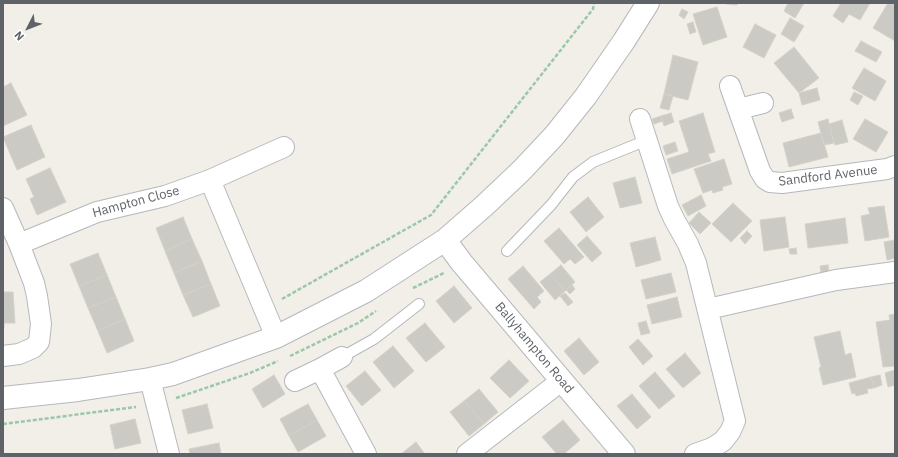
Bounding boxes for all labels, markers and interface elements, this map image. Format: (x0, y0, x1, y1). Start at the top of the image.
north arrow (8, 8, 48, 48)
text: N (11, 28, 27, 44)
street label: Sandford Avenue (778, 162, 878, 190)
street label: Hampton Close (91, 183, 181, 221)
street label: Ballyhampton Road (491, 299, 577, 397)

